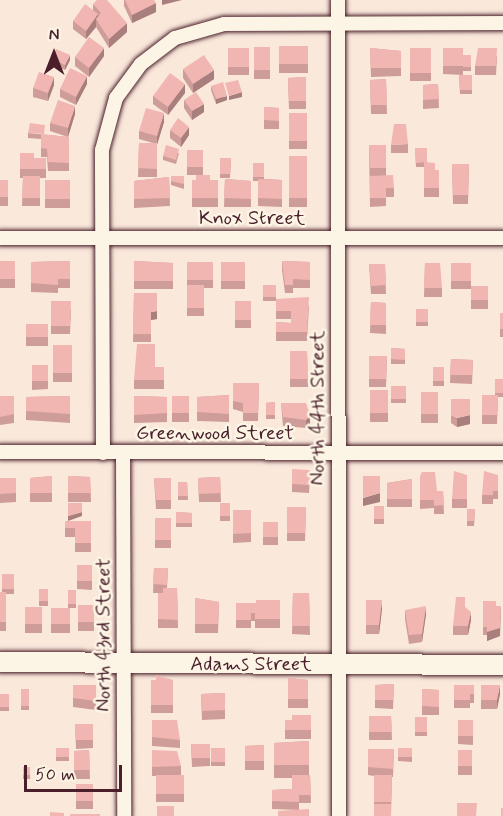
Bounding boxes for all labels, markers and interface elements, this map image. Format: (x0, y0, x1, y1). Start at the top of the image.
north arrow (24, 24, 84, 84)
text: N (49, 25, 59, 46)
street label: Knox Street (199, 206, 305, 230)
street label: North 44th Street (306, 330, 330, 486)
street label: Greenwood Street (136, 421, 294, 445)
street label: North 43rd Street (92, 559, 116, 711)
street label: Adams Street (190, 652, 312, 676)
scale bar (27, 753, 124, 791)
text: 50 m (35, 763, 75, 787)

